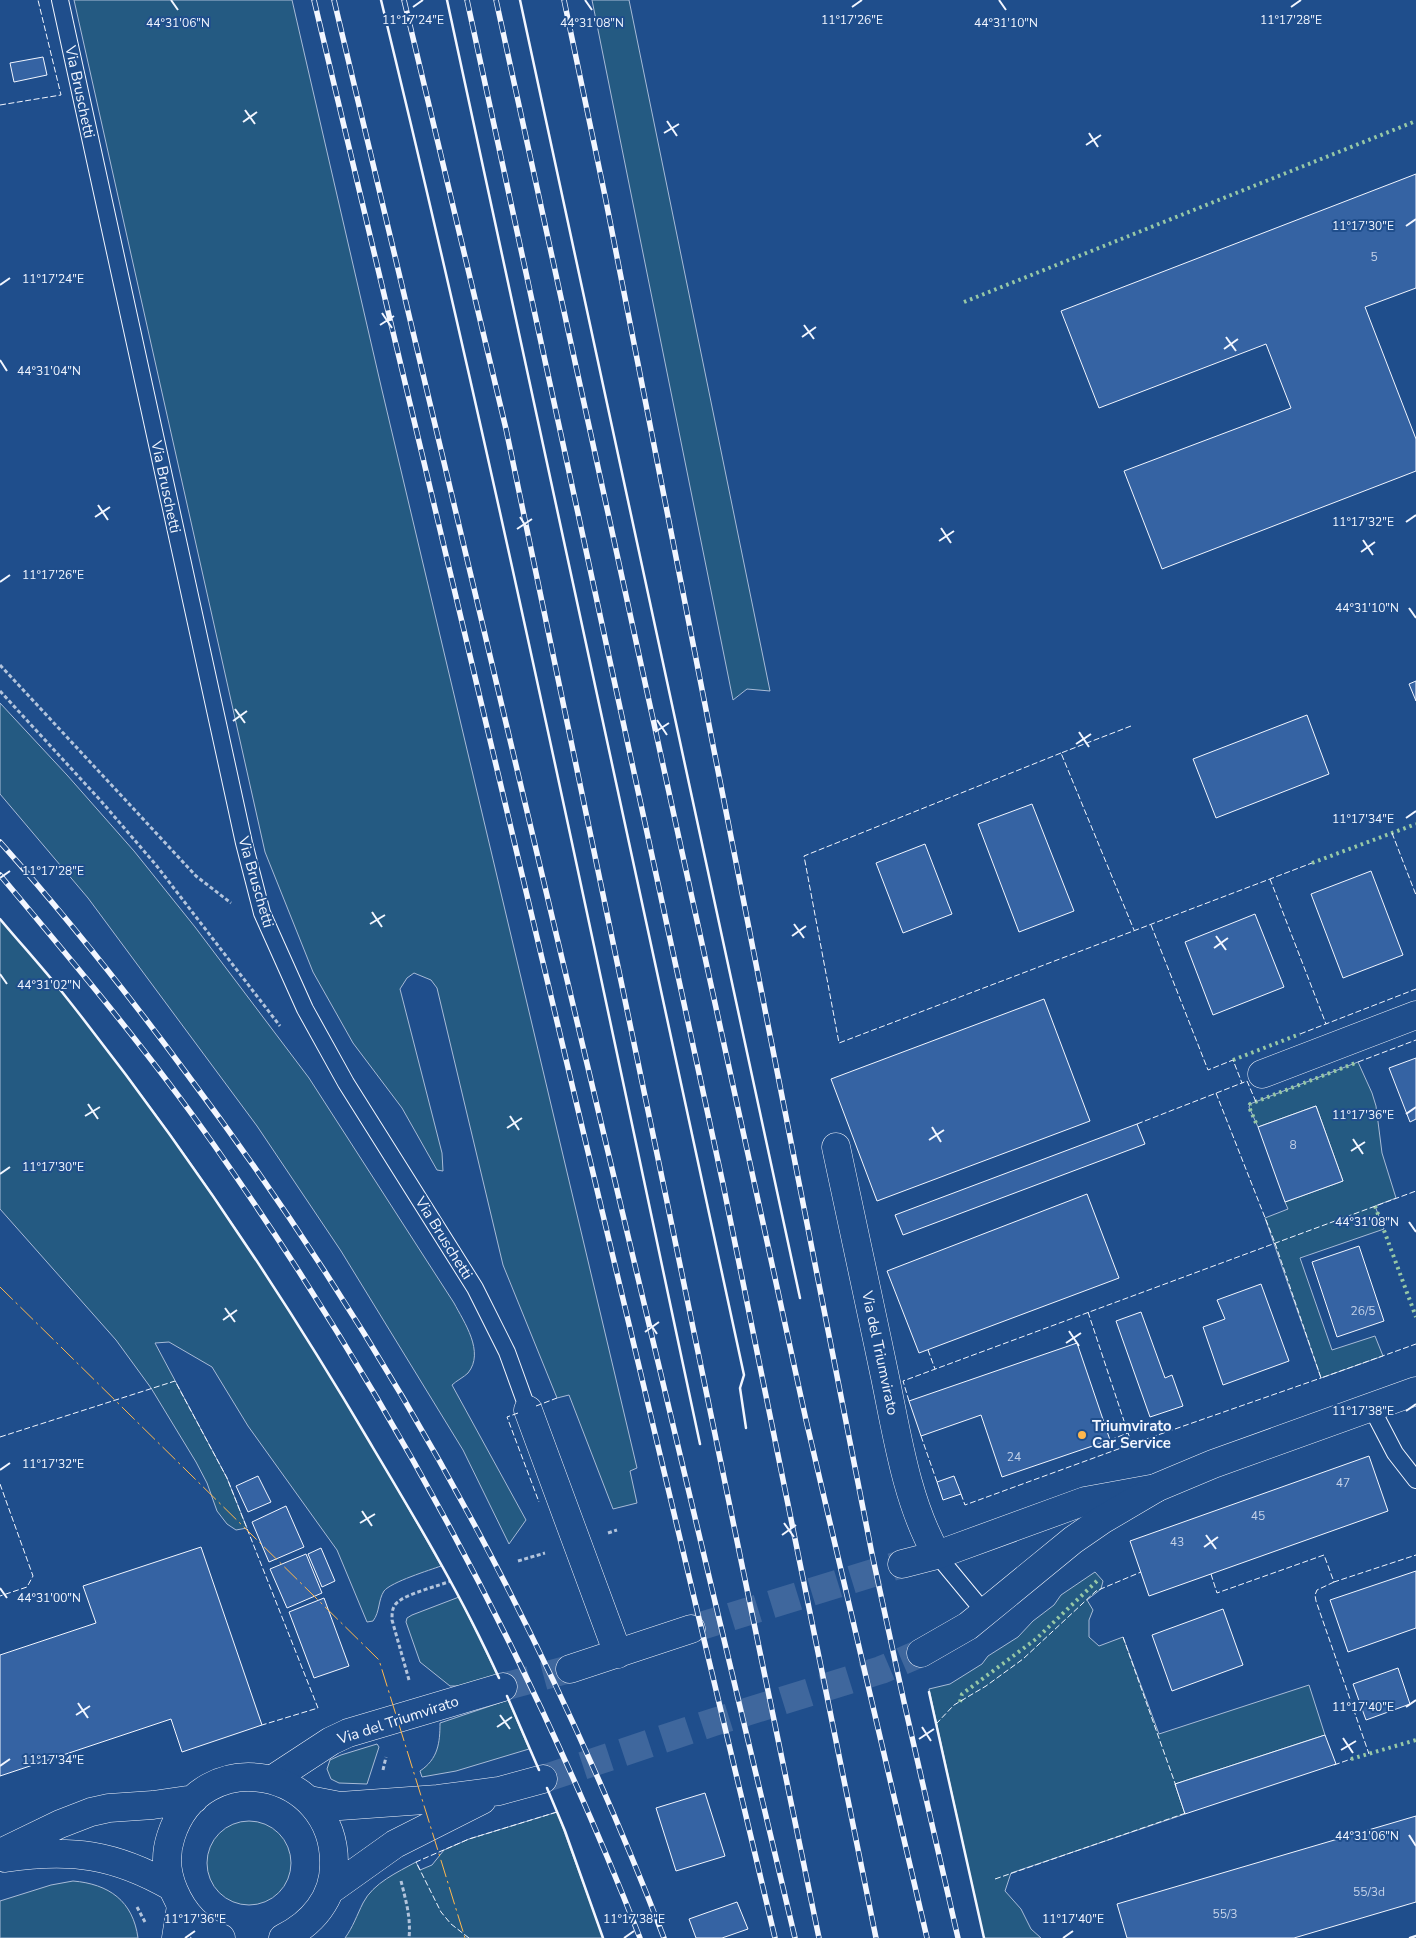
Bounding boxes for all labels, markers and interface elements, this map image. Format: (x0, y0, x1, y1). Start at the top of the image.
text: 11°17'24"E (382, 12, 444, 28)
text: 11°17'26"E (821, 12, 883, 28)
text: 11°17'28"E (1260, 12, 1322, 28)
text: 44°31'06"N (146, 15, 210, 31)
text: 44°31'08"N (560, 15, 624, 31)
text: 44°31'10"N (974, 15, 1038, 31)
street label: Via Bruschetti (60, 43, 100, 140)
text: 11°17'30"E (1332, 218, 1394, 234)
house number: 5 (1370, 249, 1378, 265)
text: 11°17'24"E (22, 271, 84, 287)
text: 44°31'04"N (17, 363, 81, 379)
street label: Via Bruschetti (146, 438, 186, 535)
text: 11°17'32"E (1332, 514, 1394, 530)
text: 11°17'26"E (22, 567, 84, 583)
text: 44°31'10"N (1335, 600, 1399, 616)
text: 11°17'34"E (1332, 811, 1394, 827)
street label: Via Bruschetti (233, 833, 279, 930)
text: 11°17'28"E (22, 863, 84, 879)
text: 44°31'02"N (17, 977, 81, 993)
text: 11°17'36"E (1332, 1107, 1394, 1123)
house number: 8 (1289, 1137, 1297, 1153)
text: 11°17'30"E (22, 1159, 84, 1175)
street label: Via Bruschetti (410, 1192, 477, 1283)
text: 44°31'08"N (1335, 1214, 1399, 1230)
street label: Via del Triumvirato (857, 1288, 903, 1417)
house number: 26/5 (1351, 1303, 1376, 1319)
text: 11°17'38"E (1332, 1403, 1394, 1419)
place label: Triumvirato Car Service (1092, 1416, 1172, 1453)
marker: Triumvirato Car Service (1076, 1429, 1088, 1441)
house number: 24 (1007, 1449, 1021, 1465)
text: 11°17'32"E (22, 1456, 84, 1472)
house number: 47 (1336, 1475, 1350, 1491)
house number: 45 (1251, 1508, 1265, 1524)
house number: 43 (1170, 1534, 1184, 1550)
text: 44°31'00"N (17, 1590, 81, 1606)
street label: Via del Triumvirato (334, 1691, 461, 1749)
text: 11°17'40"E (1332, 1699, 1394, 1715)
text: 11°17'34"E (22, 1752, 84, 1768)
text: 44°31'06"N (1335, 1828, 1399, 1844)
house number: 55/3d (1353, 1884, 1385, 1900)
house number: 55/3 (1213, 1906, 1238, 1922)
text: 11°17'36"E (164, 1911, 226, 1927)
text: 11°17'38"E (603, 1911, 665, 1927)
text: 11°17'40"E (1042, 1911, 1104, 1927)

